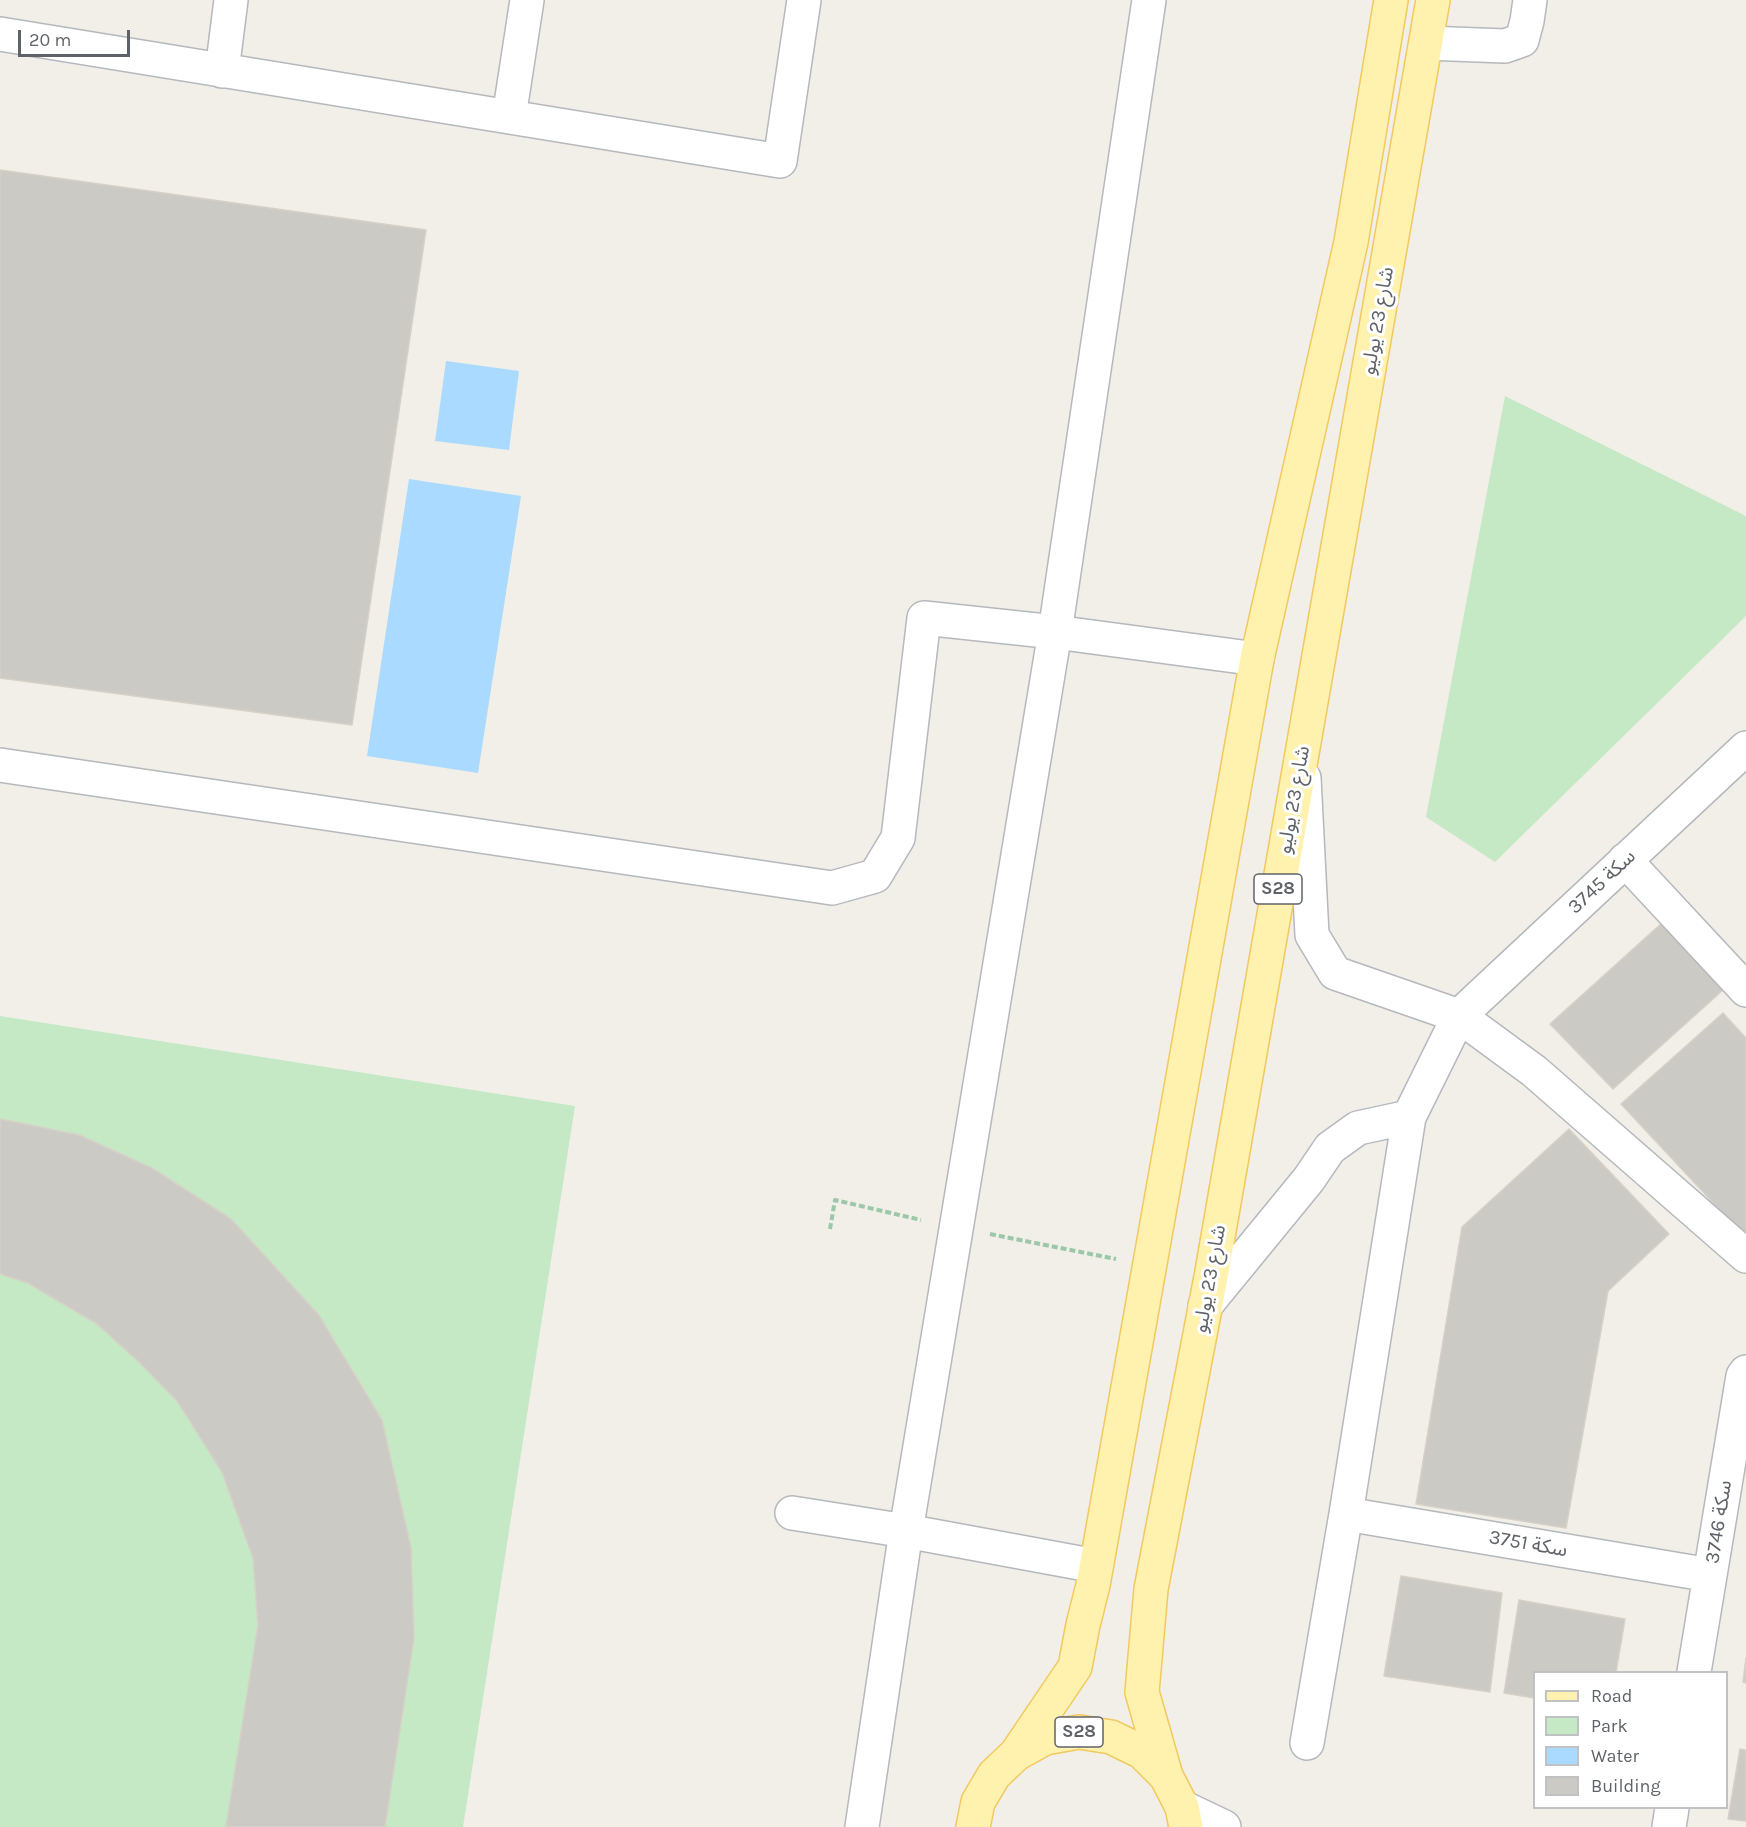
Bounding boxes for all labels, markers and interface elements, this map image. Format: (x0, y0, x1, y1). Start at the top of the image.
scale bar (21, 18, 134, 56)
text: 20 m (29, 29, 71, 51)
street label: شارع 23 يوليو (1357, 265, 1399, 377)
street label: شارع 23 يوليو (1273, 744, 1315, 856)
street label: سكة 3745 (1563, 845, 1641, 919)
road number: S28 (1254, 874, 1302, 904)
street label: شارع 23 يوليو (1189, 1223, 1231, 1335)
street label: سكة 3746 (1701, 1479, 1737, 1565)
street label: سكة 3751 (1487, 1525, 1569, 1563)
legend (1533, 1671, 1728, 1809)
text: Road (1591, 1685, 1632, 1707)
text: Park (1591, 1715, 1628, 1737)
road number: S28 (1055, 1717, 1103, 1747)
text: Water (1591, 1745, 1639, 1767)
text: Building (1591, 1775, 1661, 1797)

